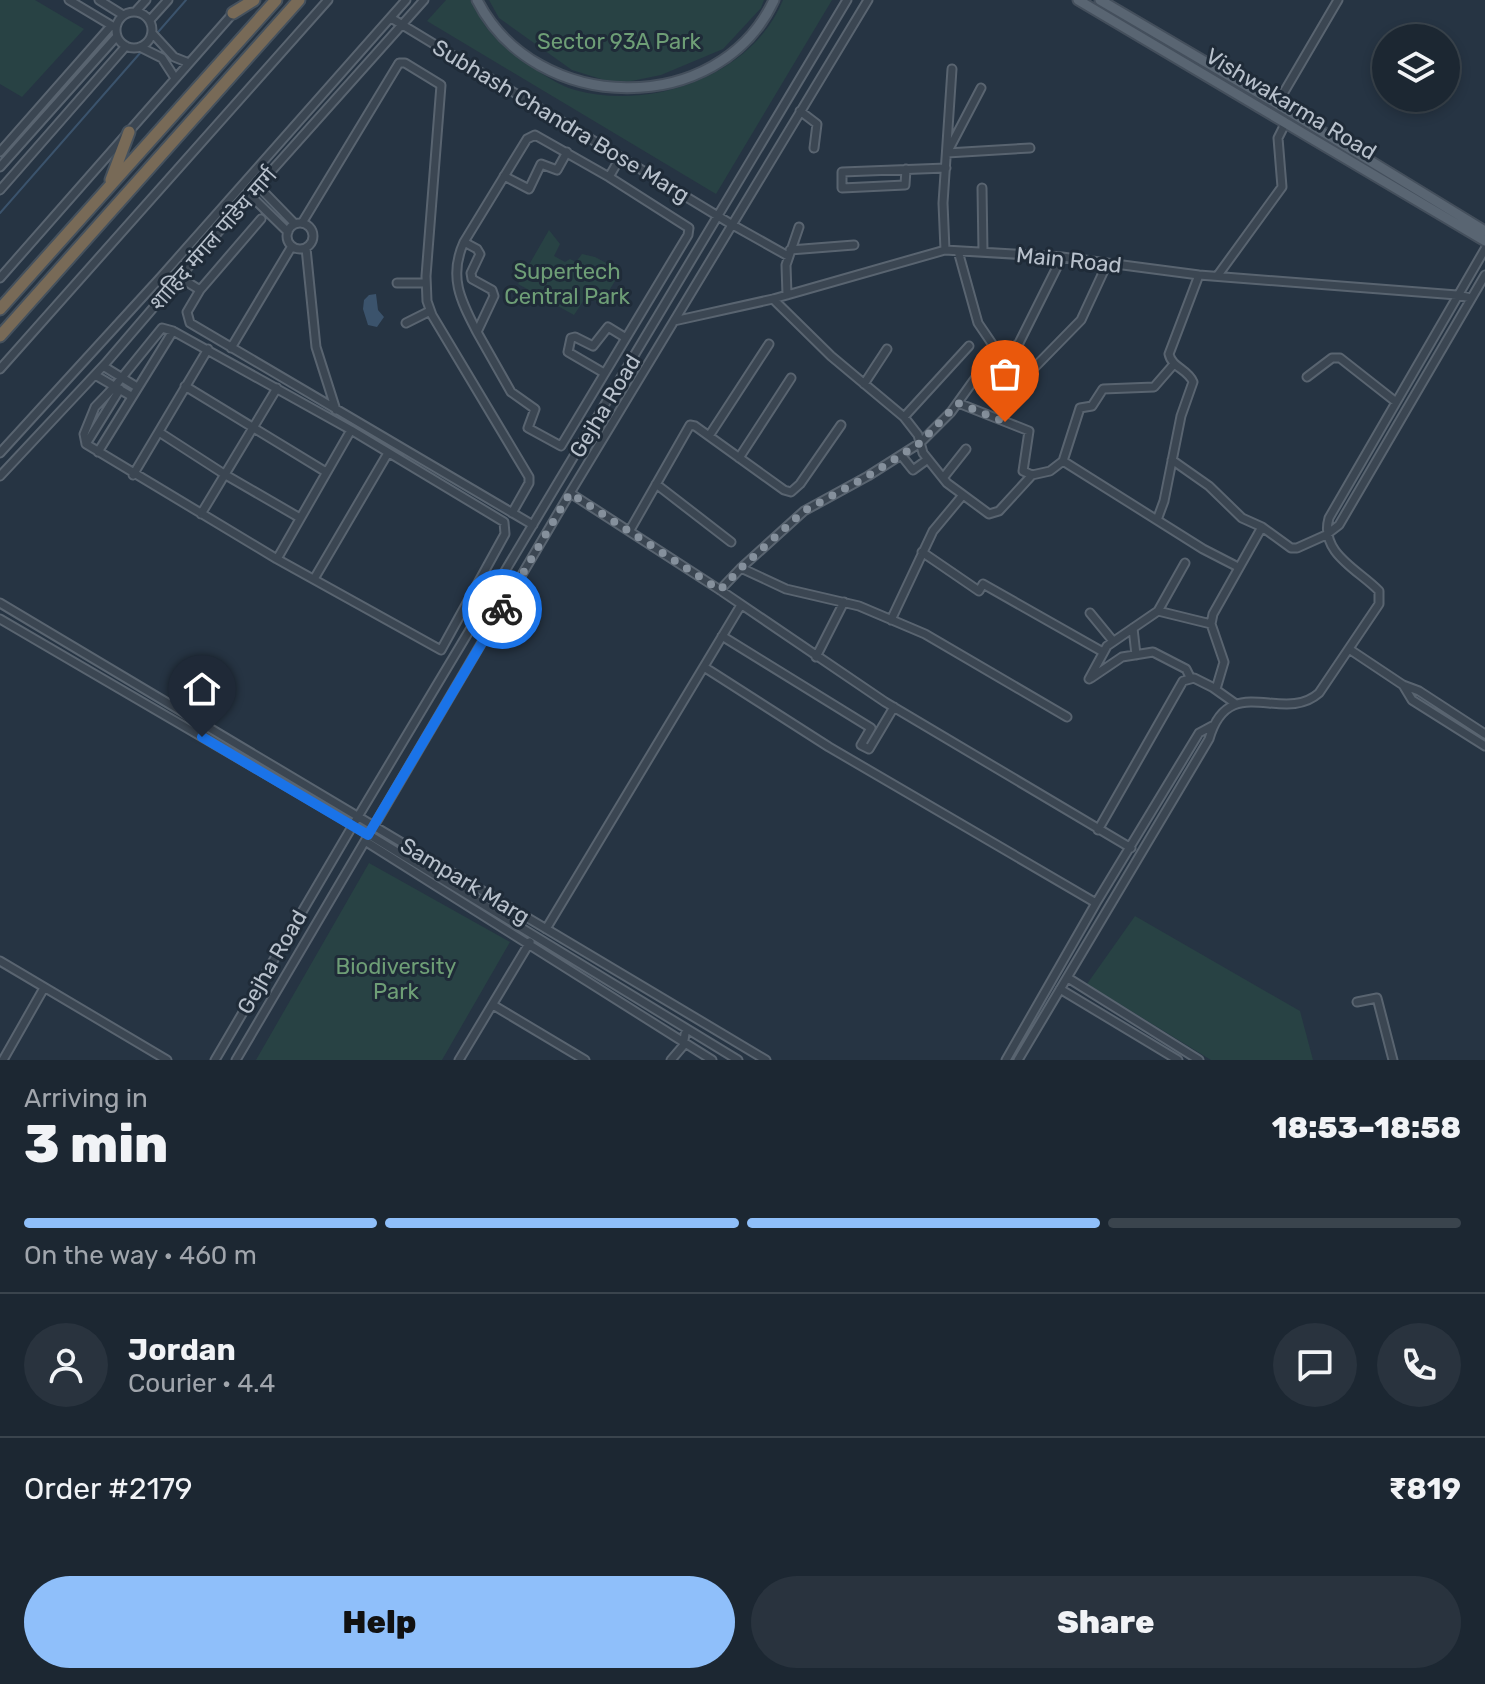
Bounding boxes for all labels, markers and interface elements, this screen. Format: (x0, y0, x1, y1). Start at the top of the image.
map controls (1372, 24, 1460, 112)
button: layers (1372, 24, 1460, 112)
park label: Sector 93A Park (537, 28, 702, 55)
street label: Subhash Chandra Bose Marg (428, 33, 694, 209)
street label: Vishwakarma Road (1201, 42, 1381, 166)
street label: शाहिद मंगल पांडेय मार्ग (144, 161, 283, 316)
street label: Main Road (1015, 241, 1123, 279)
park label: Supertech Central Park (504, 258, 630, 310)
pin (971, 340, 1039, 422)
street label: Gejha Road (564, 349, 646, 463)
icon: bag (983, 352, 1027, 396)
courier (462, 569, 542, 649)
icon: bike (480, 587, 524, 631)
pin (168, 655, 236, 737)
icon: home (180, 667, 224, 711)
street label: Sampark Marg (395, 832, 535, 930)
street label: Gejha Road (231, 905, 313, 1019)
park label: Biodiversity Park (336, 953, 456, 1005)
text: Arriving in (24, 1083, 148, 1114)
text: 18:53–18:58 (1272, 1110, 1461, 1146)
text: 3 min (24, 1113, 168, 1175)
text: On the way · 460 m (24, 1240, 257, 1271)
button: person (24, 1323, 108, 1407)
button: chat (1273, 1323, 1357, 1407)
button: phone (1377, 1323, 1461, 1407)
text: Jordan (128, 1332, 236, 1368)
text: Courier · 4.4 (128, 1368, 275, 1399)
text: Order #2179 (24, 1471, 193, 1507)
text: ₹819 (1389, 1471, 1461, 1507)
button: Help (24, 1576, 735, 1668)
button: Share (751, 1576, 1461, 1668)

